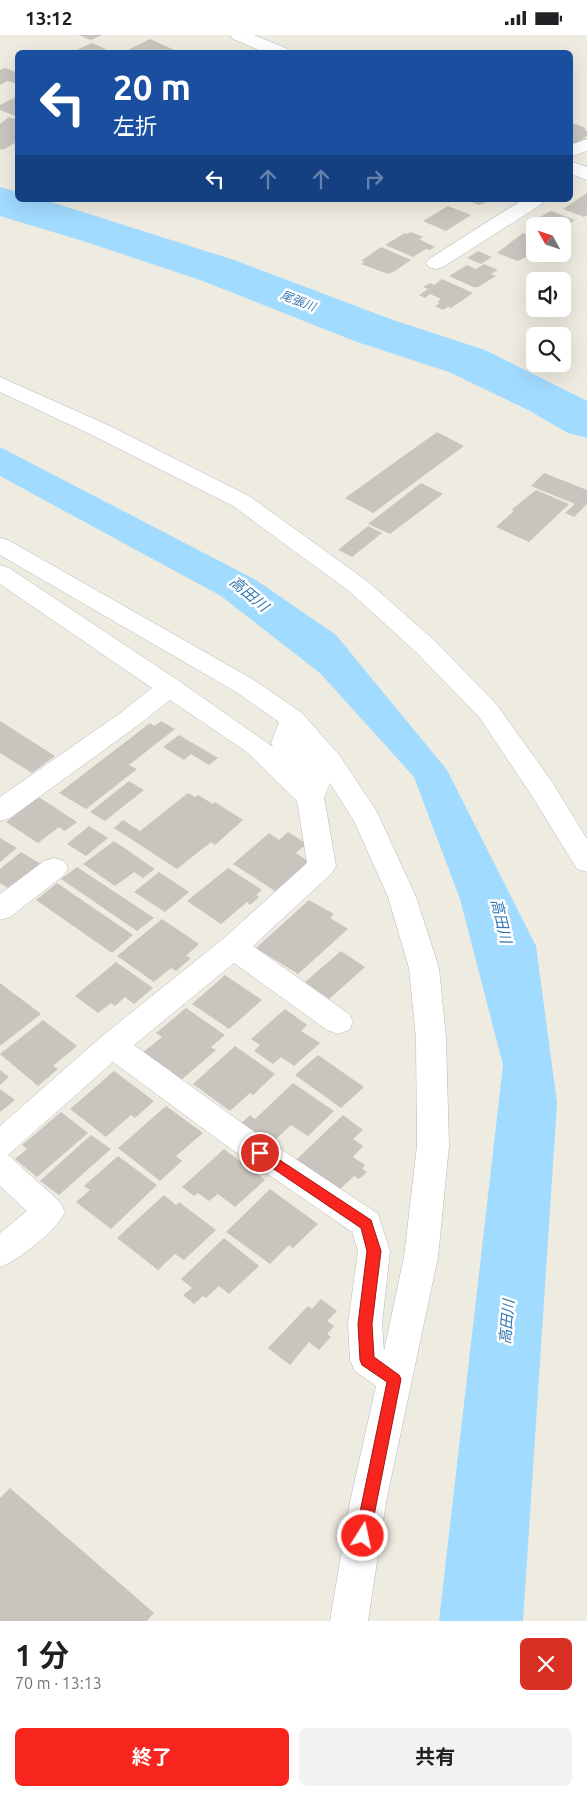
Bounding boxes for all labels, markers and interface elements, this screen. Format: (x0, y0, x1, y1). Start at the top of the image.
text: 13:12 (25, 7, 73, 29)
text: 20 m (113, 67, 191, 107)
icon: left (30, 70, 95, 135)
text: 左折 (113, 113, 157, 138)
icon: left (201, 165, 229, 193)
icon: ahead (254, 165, 282, 193)
icon: ahead (307, 165, 335, 193)
icon: right (360, 165, 388, 193)
north arrow (526, 217, 571, 263)
map controls (526, 217, 571, 372)
button: sound (526, 272, 571, 317)
water label: 尾張川 (279, 288, 319, 314)
button: search (526, 327, 571, 372)
water label: 高田川 (227, 573, 274, 616)
water label: 高田川 (488, 897, 515, 947)
pin (239, 1132, 281, 1174)
icon: arrive (246, 1139, 274, 1167)
water label: 高田川 (496, 1297, 517, 1345)
position arrow (336, 1509, 388, 1561)
text: 1 分 (15, 1638, 69, 1672)
button: close (520, 1638, 572, 1690)
text: 70 m · 13:13 (15, 1674, 102, 1692)
button: 終了 (15, 1728, 289, 1786)
button: 共有 (299, 1728, 572, 1786)

